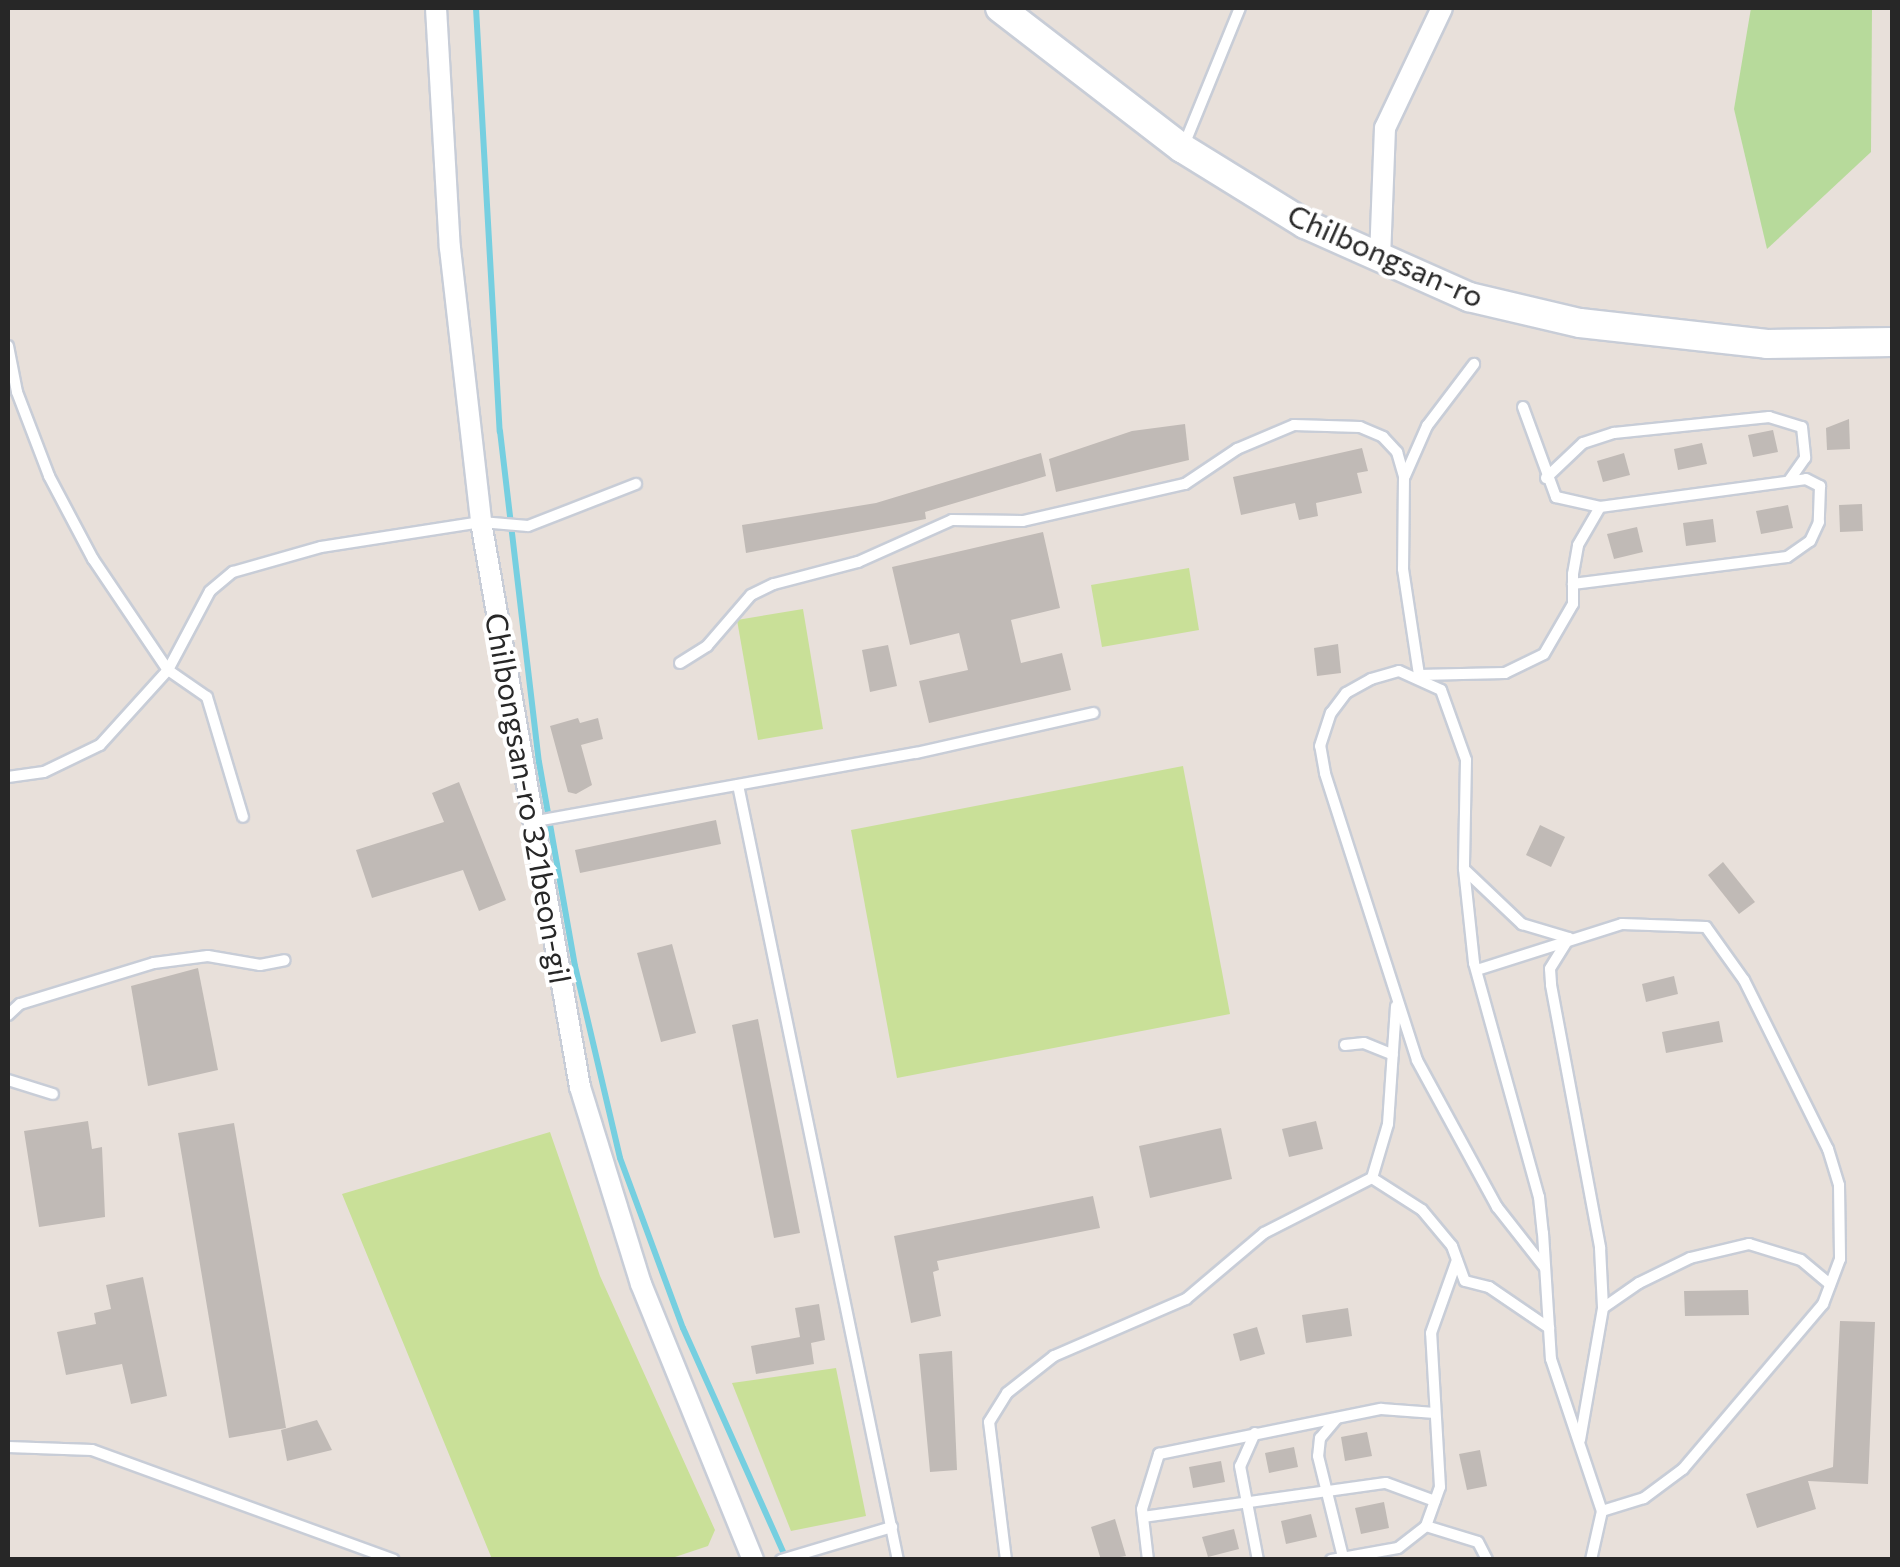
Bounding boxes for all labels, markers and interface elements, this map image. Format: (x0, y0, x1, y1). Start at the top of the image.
street label: Chilbongsan-ro (1282, 196, 1490, 314)
street label: Chilbongsan-ro 321beon-gil (479, 610, 579, 986)

